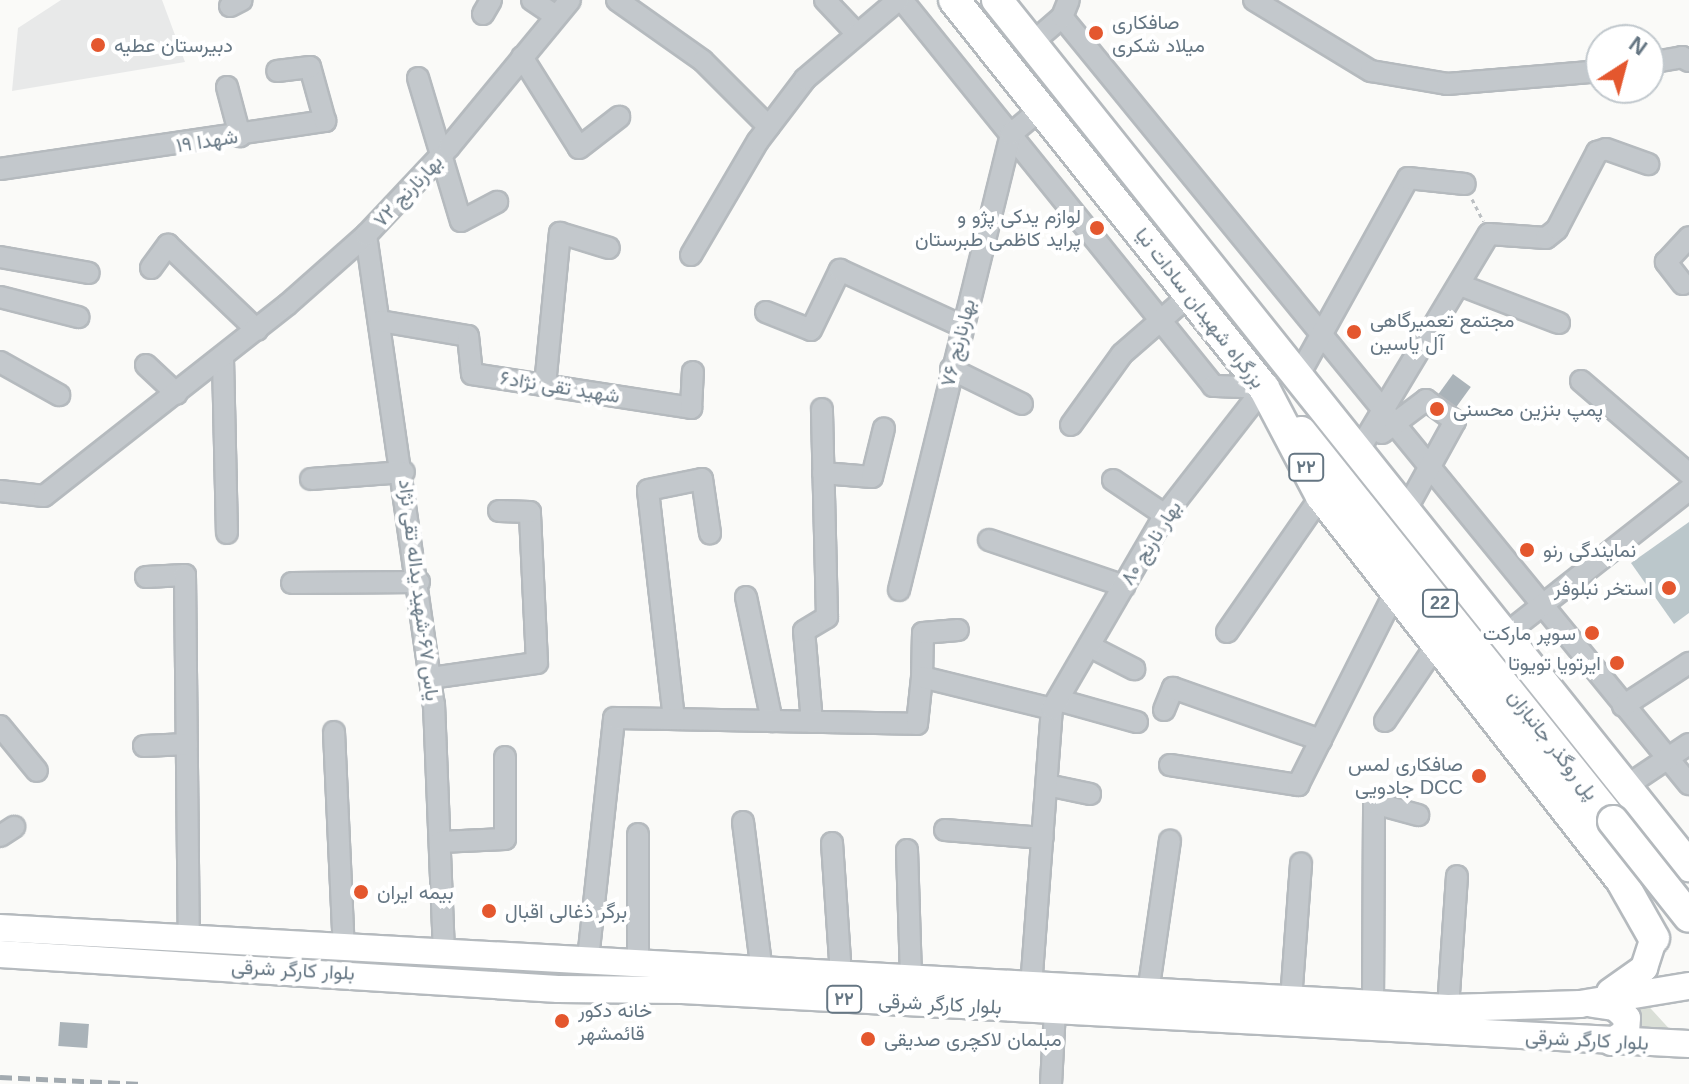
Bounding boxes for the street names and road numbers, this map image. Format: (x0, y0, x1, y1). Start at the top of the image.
street label: شهدا ۱۹ (175, 124, 239, 158)
street label: بهارنارنج ۷۲ (368, 150, 448, 232)
street label: بزرگراه شهیدان سادات نیا (1130, 223, 1270, 393)
street label: بهارنارنج ۷۶ (936, 297, 980, 389)
street label: شهید تقی نژاد۶ (498, 366, 622, 408)
road number: ۲۲ (1288, 453, 1324, 481)
street label: یاس ۶۷-شهید یداله تقی نژاد (393, 478, 445, 702)
street label: بهار نارنج ۸۰ (1116, 496, 1186, 590)
road number: 22 (1420, 589, 1460, 617)
street label: پل روگذر جانبازان (1502, 685, 1604, 805)
street label: بلوار کارگر شرقی (231, 955, 355, 985)
road number: ۲۲ (826, 985, 862, 1013)
street label: بلوار کارگر شرقی (878, 989, 1002, 1019)
street label: بلوار کارگر شرقی (1525, 1025, 1649, 1055)

